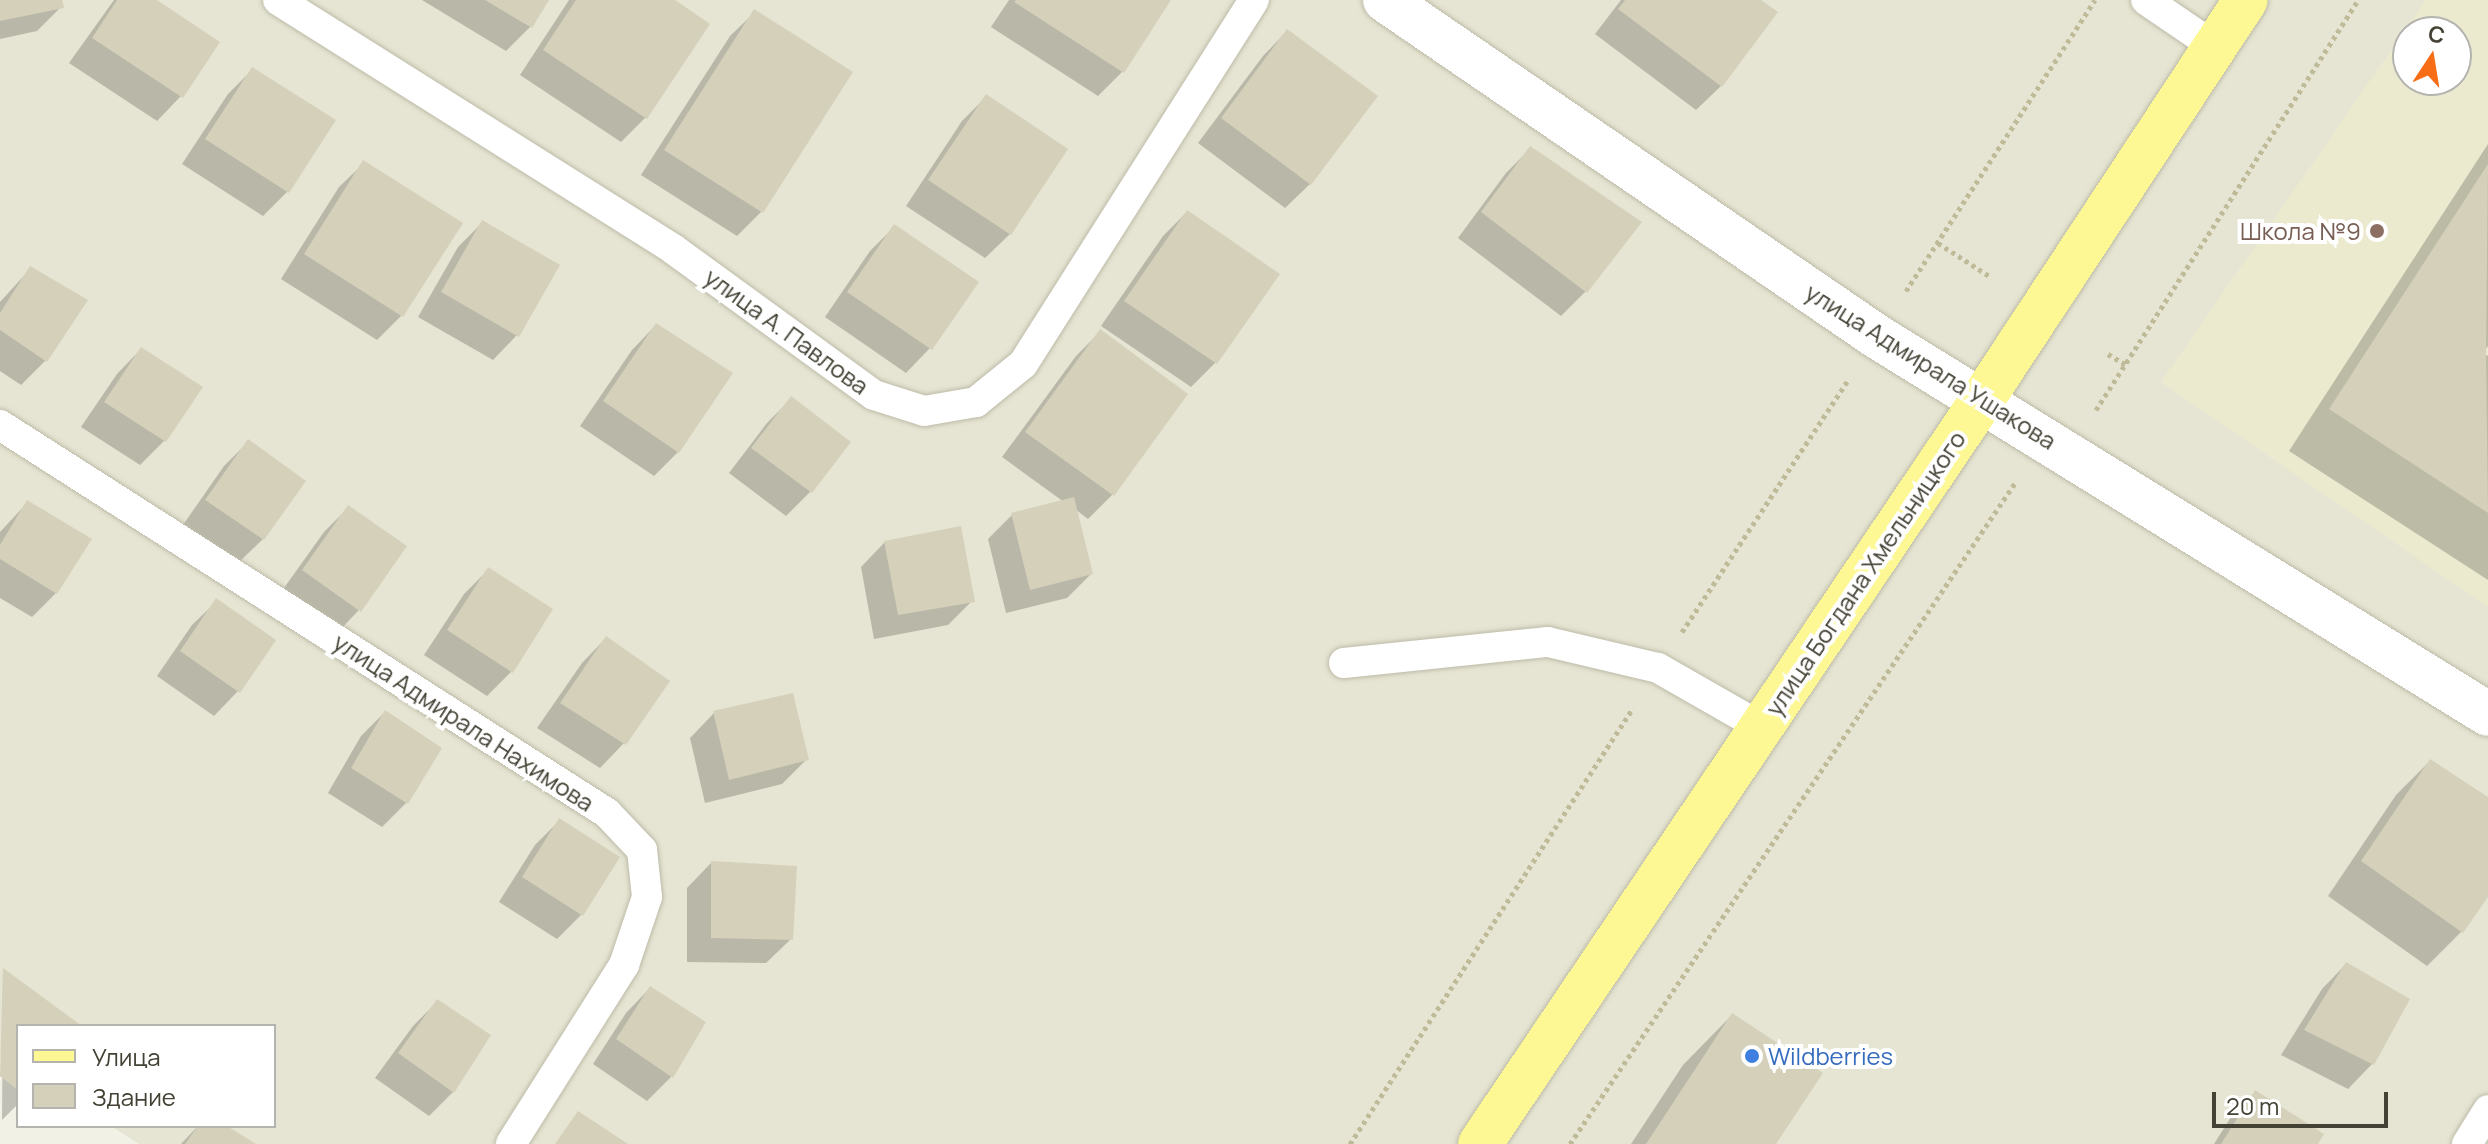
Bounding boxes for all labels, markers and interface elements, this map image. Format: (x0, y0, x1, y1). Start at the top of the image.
north arrow (2392, 16, 2472, 96)
text: С (2426, 18, 2448, 51)
place label: Школа №9 (2240, 217, 2361, 245)
marker: Школа №9 (2368, 222, 2386, 240)
street label: улица А. Павлова (699, 262, 875, 400)
street label: улица Адмирала Ушакова (1800, 277, 2062, 455)
street label: улица Богдана Хмельницкого (1759, 425, 1971, 721)
street label: улица Адмирала Нахимова (328, 627, 600, 817)
legend (16, 1024, 276, 1128)
text: Улица (92, 1040, 161, 1073)
place label: Wildberries (1768, 1042, 1893, 1070)
marker: Wildberries (1743, 1047, 1761, 1065)
scale bar (2216, 1076, 2392, 1126)
text: Здание (92, 1080, 176, 1113)
text: 20 m (2226, 1089, 2279, 1122)

